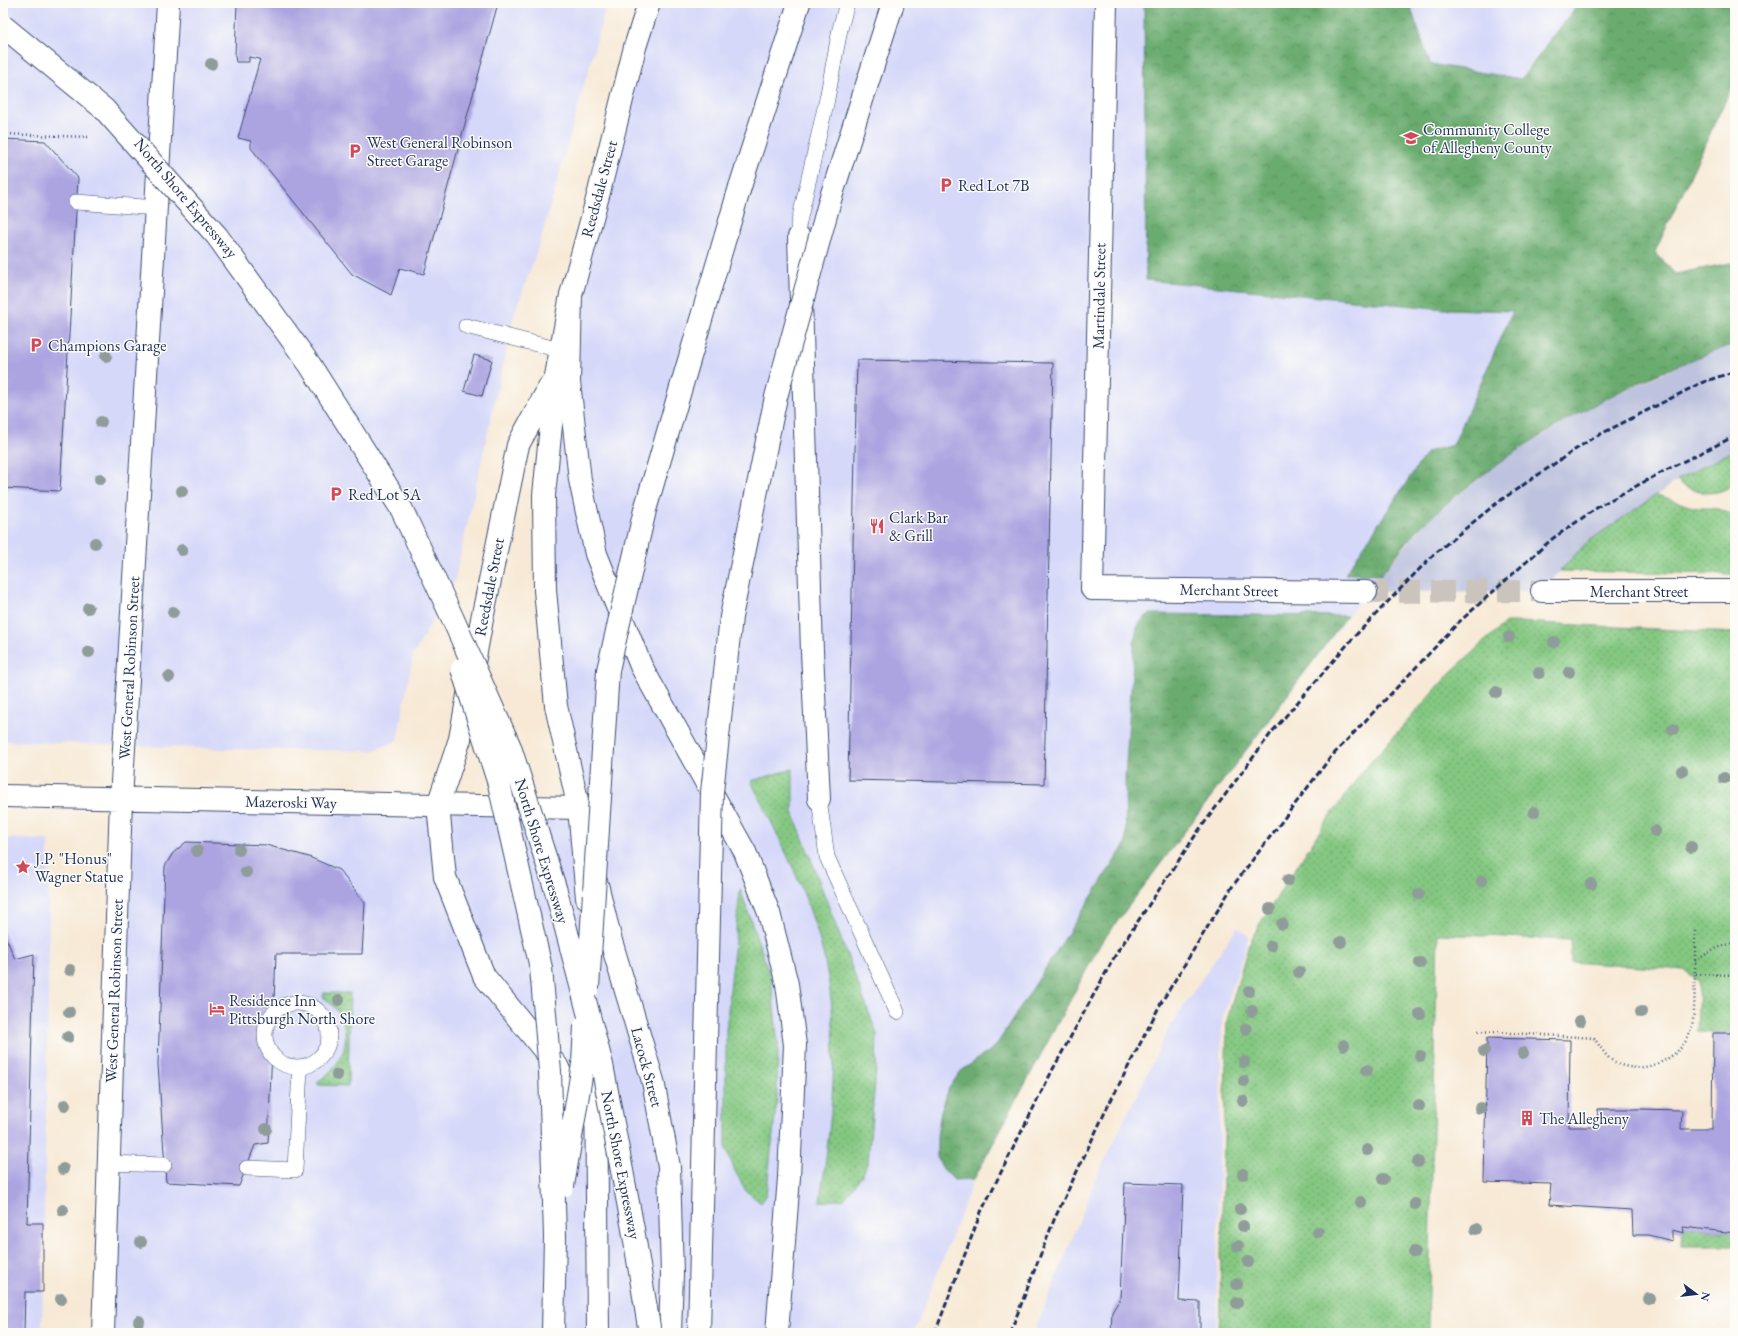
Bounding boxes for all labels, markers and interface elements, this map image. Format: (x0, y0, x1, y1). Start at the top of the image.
place label: Community College of Allegheny County (1423, 119, 1553, 158)
school or university icon: Community College of Allegheny County (1402, 129, 1420, 147)
place label: West General Robinson Street Garage (367, 132, 513, 171)
street label: North Shore Expressway (129, 133, 243, 263)
street label: Reedsdale Street (576, 138, 622, 240)
parking icon: West General Robinson Street Garage (346, 142, 364, 160)
place label: Red Lot 7B (958, 175, 1029, 196)
parking icon: Red Lot 7B (937, 176, 955, 194)
street label: Martindale Street (1088, 243, 1110, 349)
place label: Champions Garage (48, 335, 166, 356)
parking icon: Champions Garage (27, 336, 45, 354)
place label: Red Lot 5A (348, 484, 422, 505)
parking icon: Red Lot 5A (327, 485, 345, 503)
place label: Clark Bar & Grill (889, 507, 948, 546)
restaurant icon: Clark Bar & Grill (868, 517, 886, 535)
street label: Reedsdale Street (469, 536, 509, 638)
street label: West General Robinson Street (114, 576, 144, 760)
street label: Merchant Street (1180, 579, 1278, 601)
street label: Merchant Street (1590, 581, 1688, 602)
street label: North Shore Expressway (510, 776, 574, 927)
street label: Mazeroski Way (245, 791, 338, 813)
place label: J.P. "Honus" Wagner Statue (33, 848, 123, 887)
place icon: J.P. "Honus" Wagner Statue (14, 858, 32, 876)
street label: West General Robinson Street (100, 899, 128, 1083)
place label: Residence Inn Pittsburgh North Shore (229, 990, 375, 1029)
hotel icon: Residence Inn Pittsburgh North Shore (208, 1000, 226, 1018)
street label: Lacock Street (626, 1025, 668, 1109)
street label: North Shore Expressway (596, 1089, 646, 1242)
place label: The Allegheny (1539, 1108, 1630, 1129)
building icon: The Allegheny (1518, 1109, 1536, 1127)
north arrow (1676, 1274, 1716, 1314)
text: N (1698, 1290, 1714, 1303)

